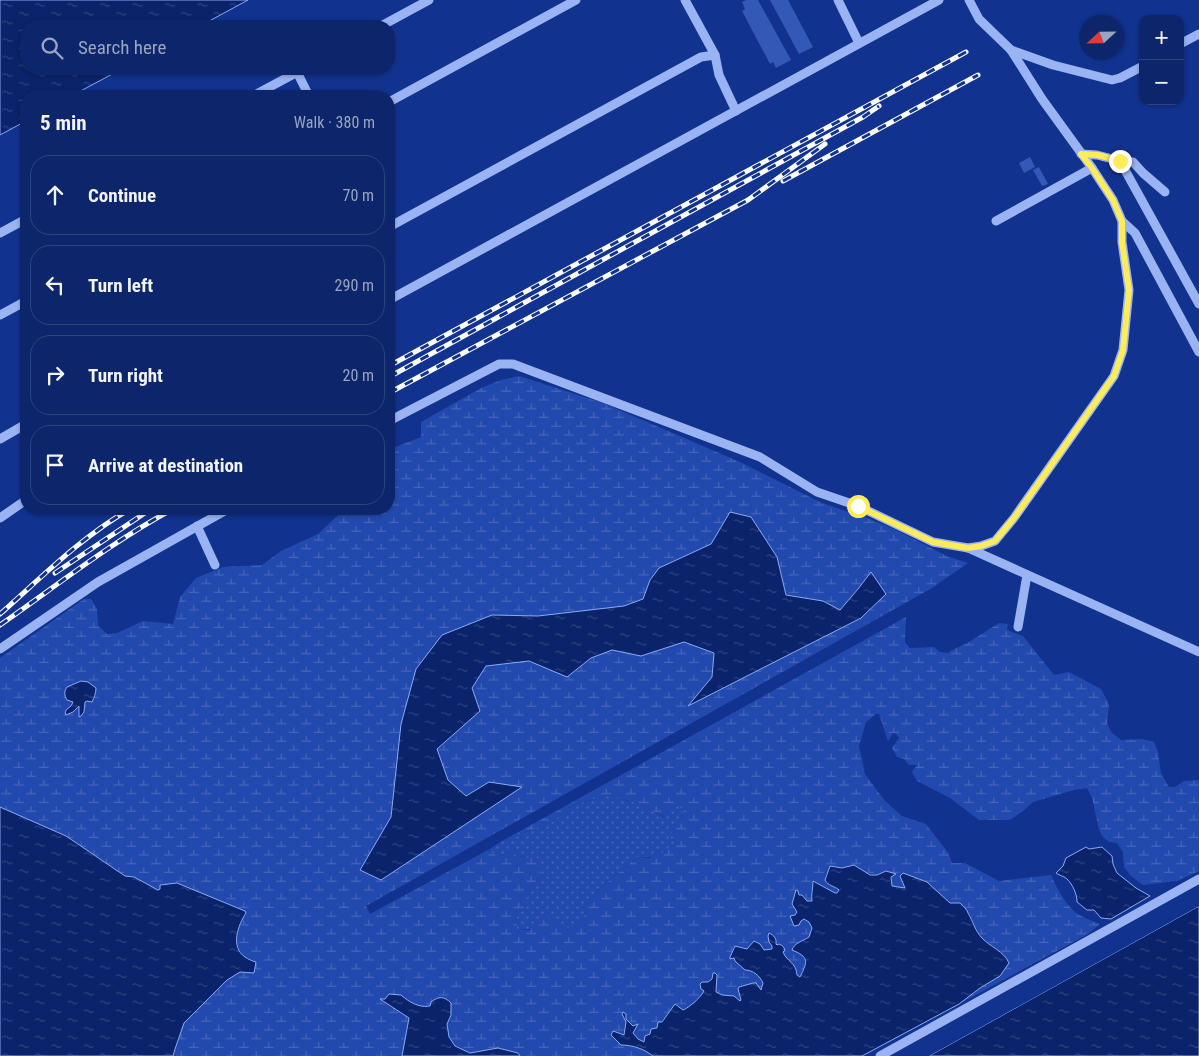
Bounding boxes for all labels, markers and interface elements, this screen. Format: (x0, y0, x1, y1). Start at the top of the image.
north arrow (1079, 15, 1124, 60)
map controls (1139, 15, 1184, 105)
button: + (1139, 15, 1184, 60)
search box (20, 20, 395, 75)
icon: search (38, 34, 66, 62)
text: Search here (78, 36, 166, 59)
button: − (1139, 60, 1184, 105)
text: 5 min (40, 111, 87, 135)
text: Walk · 380 m (294, 113, 375, 132)
route end (1109, 150, 1132, 173)
icon: ahead (41, 181, 69, 209)
text: Continue (88, 184, 156, 207)
text: 70 m (342, 186, 374, 205)
icon: left (41, 271, 69, 299)
text: Turn left (88, 274, 153, 297)
text: 290 m (335, 276, 374, 295)
icon: right (41, 361, 69, 389)
text: Turn right (88, 364, 163, 387)
text: 20 m (342, 366, 374, 385)
icon: arrive (41, 451, 69, 479)
text: Arrive at destination (88, 454, 243, 477)
route start (847, 495, 870, 518)

